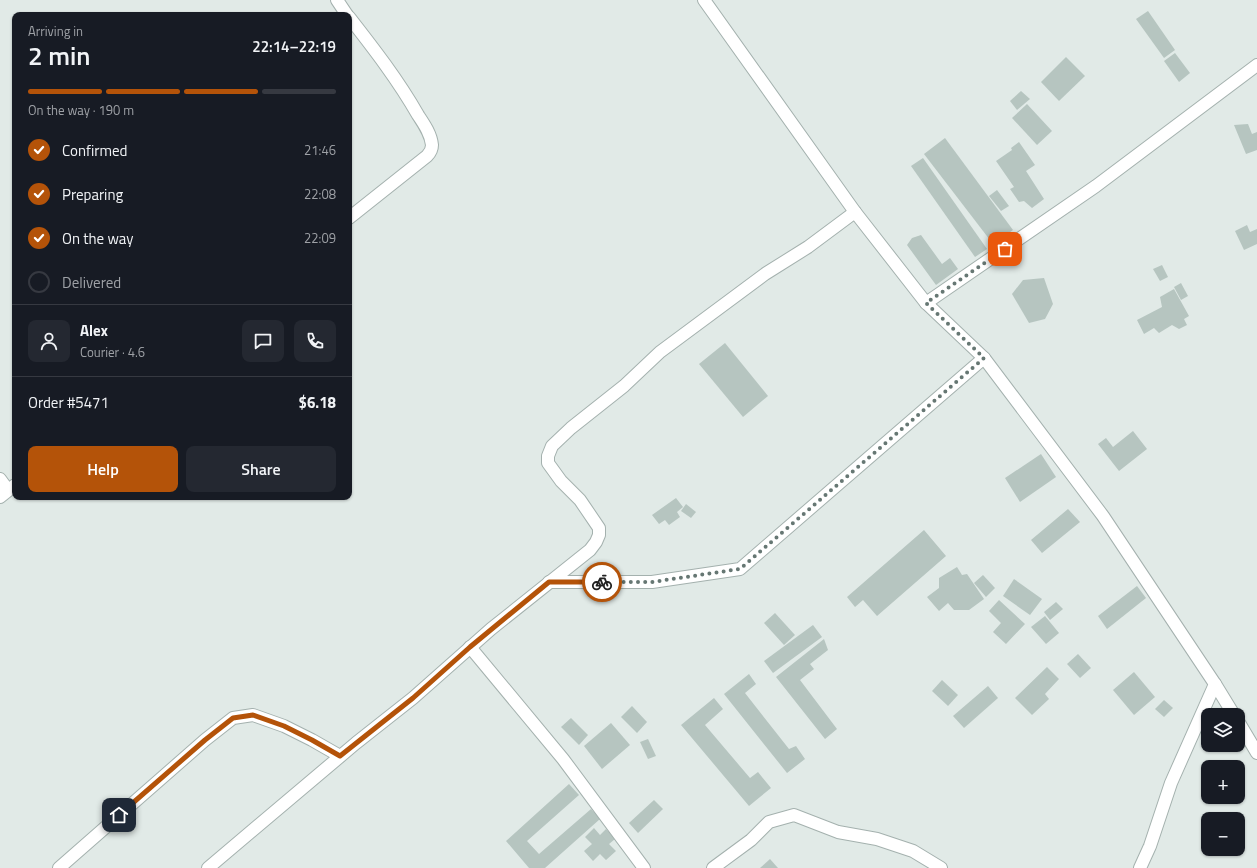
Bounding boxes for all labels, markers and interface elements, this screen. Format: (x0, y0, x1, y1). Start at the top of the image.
text: Arriving in (28, 21, 83, 41)
text: 22:14–22:19 (252, 35, 336, 58)
text: 2 min (28, 36, 91, 75)
text: On the way · 190 m (28, 100, 134, 120)
icon: check (28, 139, 50, 161)
text: Confirmed (62, 139, 127, 162)
text: 21:46 (304, 140, 336, 160)
icon: check (28, 183, 50, 205)
text: Preparing (62, 183, 123, 206)
text: 22:08 (304, 184, 336, 204)
icon: check (28, 227, 50, 249)
text: On the way (62, 227, 134, 250)
text: 22:09 (304, 228, 336, 248)
pin (988, 232, 1022, 266)
icon: bag (994, 238, 1016, 260)
text: Delivered (62, 271, 121, 294)
text: Alex (80, 319, 108, 342)
button: person (28, 320, 70, 362)
button: chat (242, 320, 284, 362)
button: phone (294, 320, 336, 362)
text: Courier · 4.6 (80, 342, 145, 362)
text: Order #5471 (28, 391, 109, 414)
text: $6.18 (299, 391, 336, 414)
button: Help (28, 446, 178, 492)
button: Share (186, 446, 336, 492)
courier (582, 562, 622, 602)
icon: bike (591, 571, 613, 593)
map controls (1201, 708, 1245, 856)
button: layers (1201, 708, 1245, 752)
button: + (1201, 760, 1245, 804)
pin (102, 798, 136, 832)
icon: home (108, 804, 130, 826)
button: − (1201, 812, 1245, 856)

